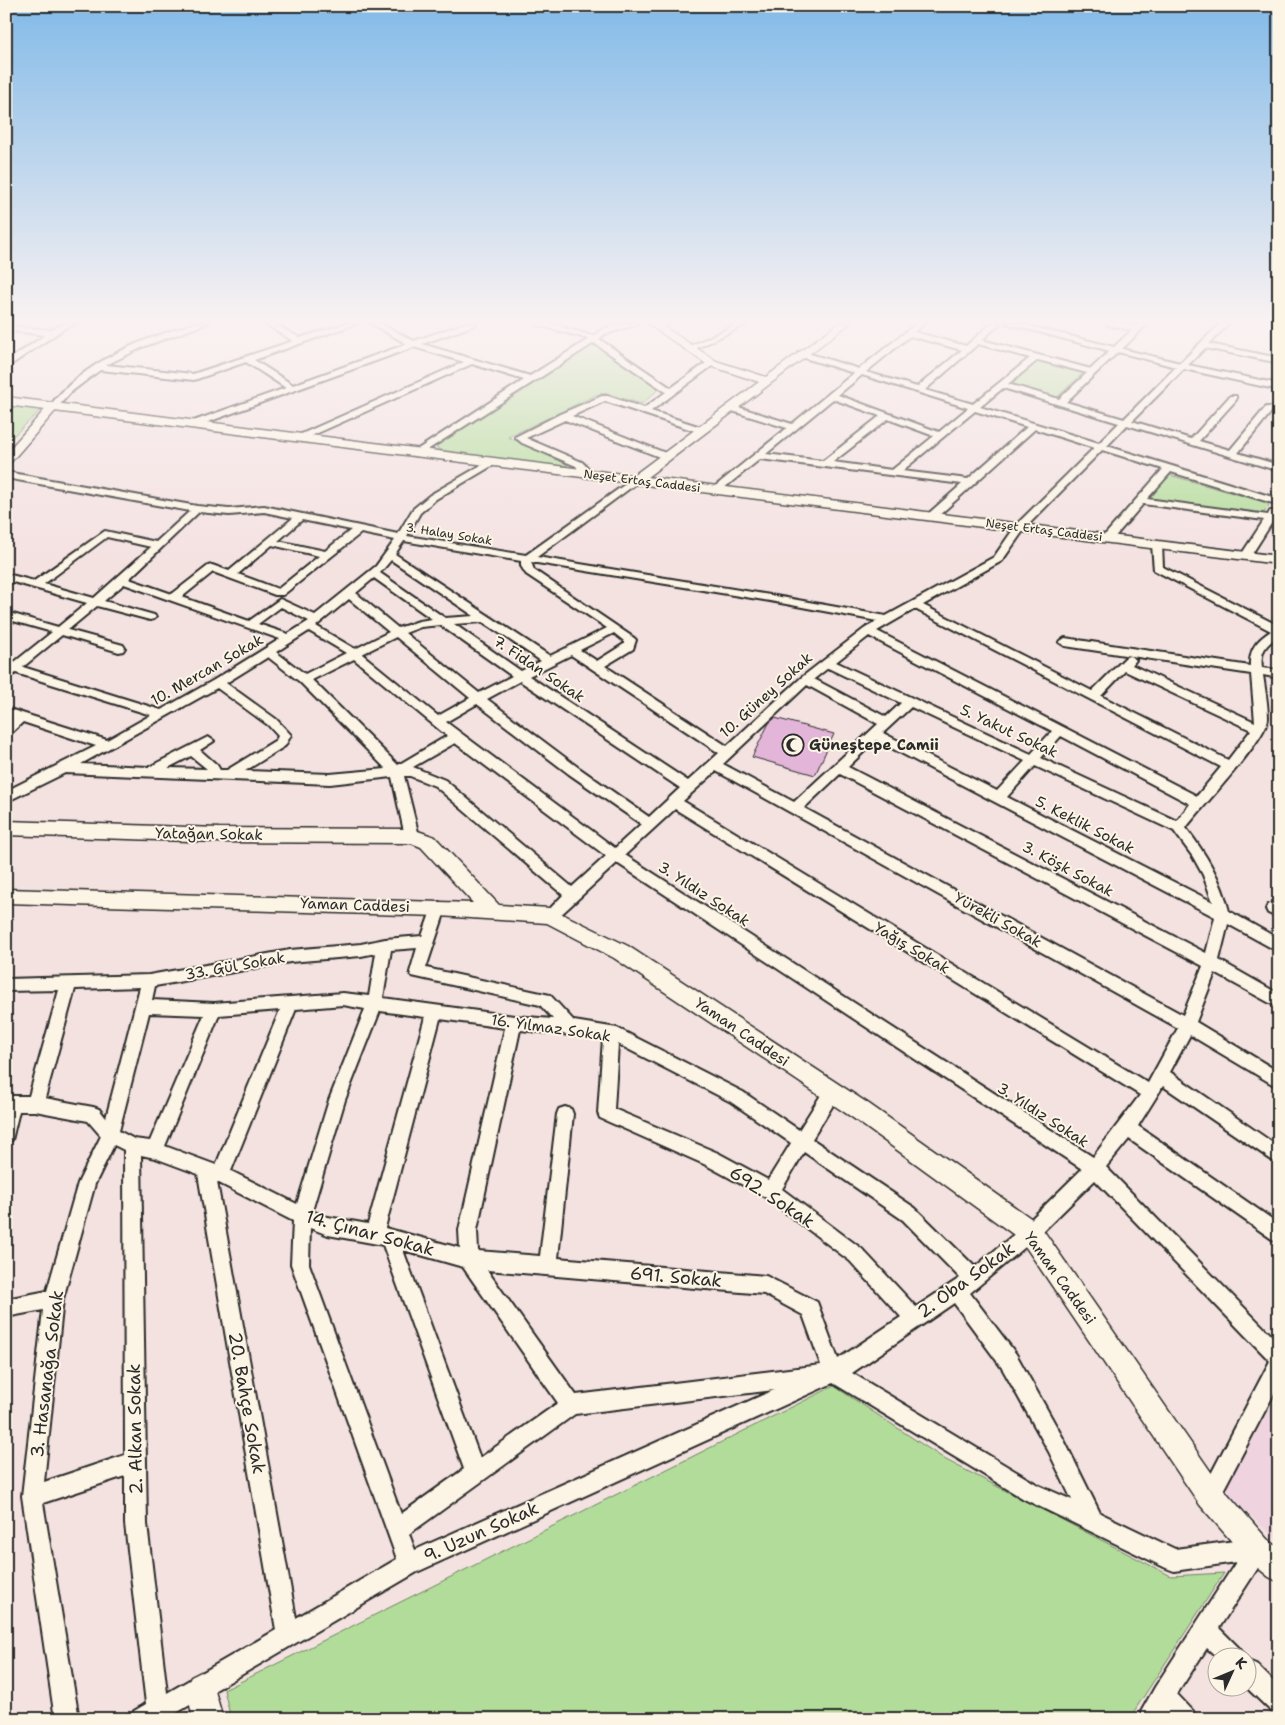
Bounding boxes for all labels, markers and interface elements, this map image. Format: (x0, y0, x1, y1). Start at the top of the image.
street label: Neşet Ertaş Caddesi (583, 466, 701, 496)
street label: Neşet Ertaş Caddesi (985, 515, 1103, 545)
street label: 3. Halay Sokak (405, 519, 494, 549)
street label: 10. Mercan Sokak (147, 630, 267, 710)
street label: 7. Fidan Sokak (489, 631, 589, 707)
street label: 10. Güney Sokak (715, 648, 817, 742)
street label: 5. Yakut Sokak (957, 700, 1061, 762)
mosque icon: Güneştepe Camii (781, 733, 805, 757)
place label: Güneştepe Camii (809, 735, 939, 755)
street label: 5. Keklik Sokak (1032, 791, 1138, 859)
street label: Yatağan Sokak (155, 823, 263, 845)
street label: 3. Köşk Sokak (1019, 836, 1117, 902)
street label: 3. Yıldız Sokak (654, 857, 754, 931)
street label: Yürekli Sokak (951, 888, 1045, 952)
street label: Yaman Caddesi (300, 893, 410, 917)
street label: Yağış Sokak (870, 917, 954, 979)
street label: 33. Gül Sokak (183, 947, 287, 985)
street label: Yaman Caddesi (691, 993, 793, 1071)
street label: 16. Yılmaz Sokak (490, 1010, 612, 1046)
street label: 3. Yıldız Sokak (993, 1078, 1093, 1152)
street label: 692. Sokak (725, 1160, 819, 1234)
street label: 14. Çınar Sokak (303, 1204, 437, 1262)
street label: Yaman Caddesi (1020, 1228, 1100, 1328)
street label: 2. Oba Sokak (912, 1236, 1020, 1324)
street label: 691. Sokak (629, 1261, 723, 1293)
street label: 3. Hasanağa Sokak (25, 1289, 69, 1459)
street label: 20. Bahçe Sokak (223, 1330, 271, 1476)
street label: 2. Alkan Sokak (122, 1363, 148, 1495)
street label: 9. Uzun Sokak (420, 1496, 542, 1568)
north arrow (1208, 1648, 1258, 1698)
text: K (1232, 1653, 1251, 1673)

